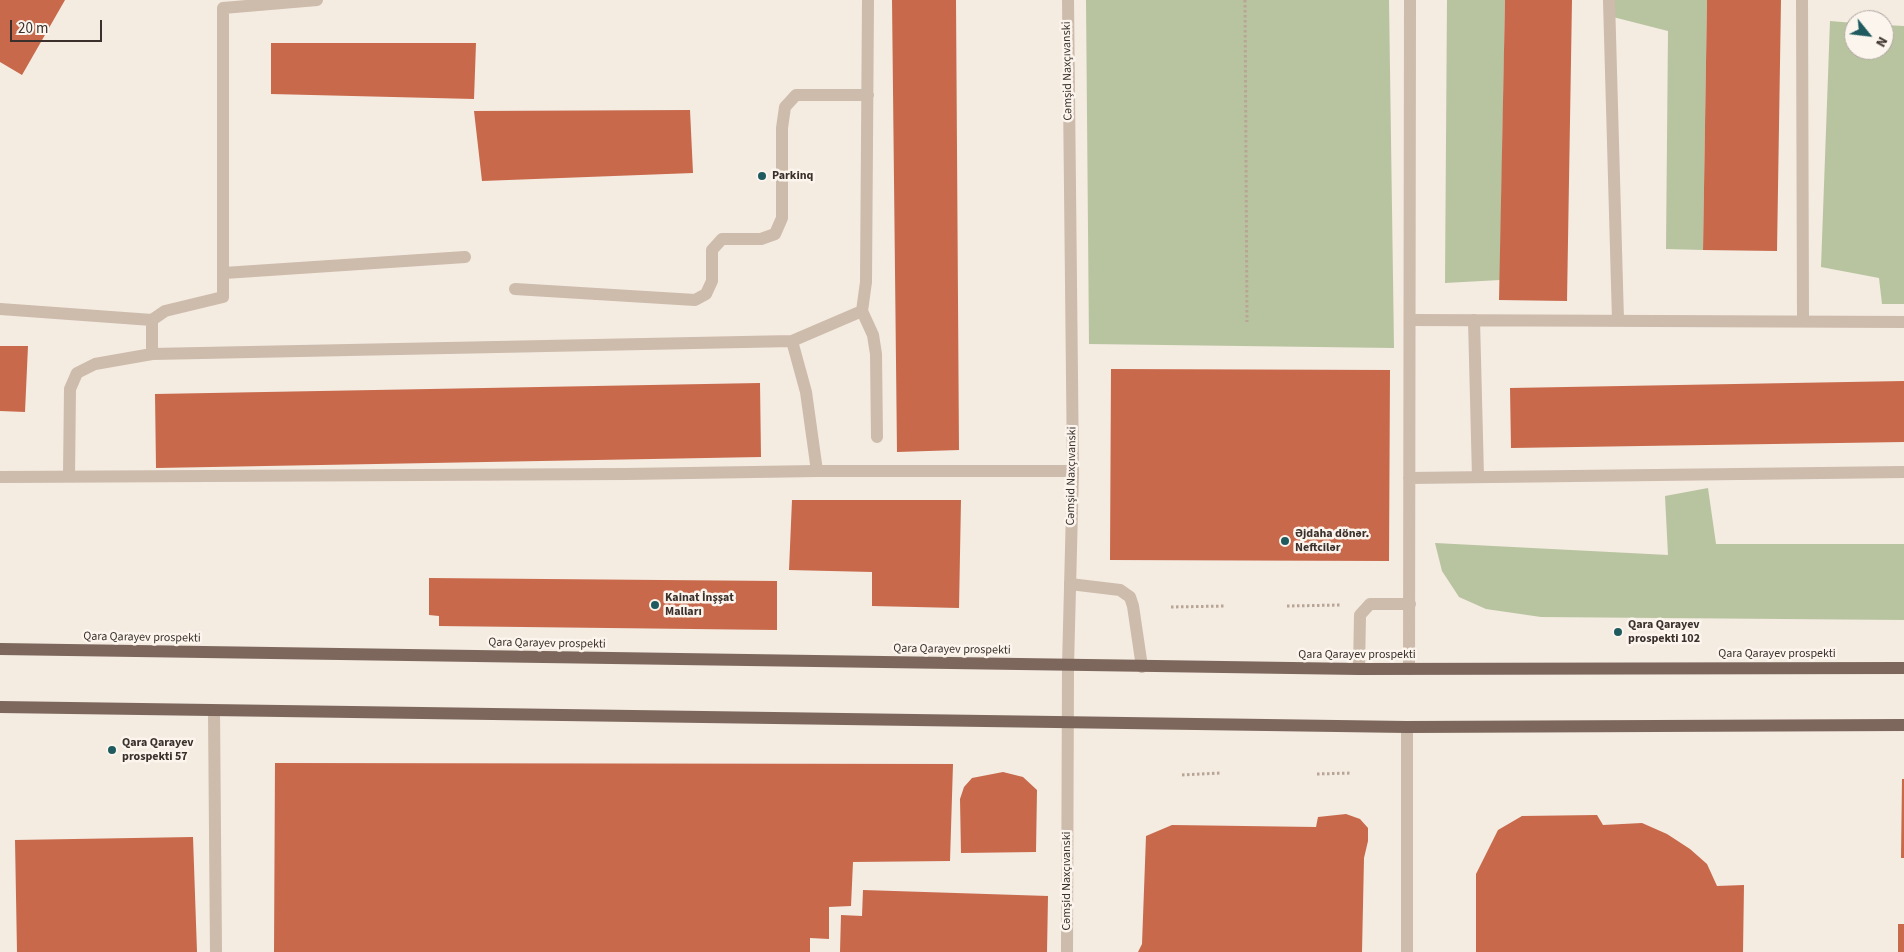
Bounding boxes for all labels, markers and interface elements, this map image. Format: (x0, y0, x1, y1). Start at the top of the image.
scale bar (12, 10, 105, 42)
north arrow (1844, 10, 1894, 60)
text: 20 m (18, 18, 48, 39)
street label: Cəmşid Naxçıvanski (1060, 21, 1076, 121)
text: N (1870, 33, 1892, 51)
place label: Parkinq (772, 169, 813, 183)
marker: Parkinq (756, 170, 768, 182)
street label: Cəmşid Naxçıvanski (1064, 426, 1080, 526)
place label: Əjdaha dönər. Neftcilər (1295, 527, 1369, 555)
marker: Əjdaha dönər. Neftcilər (1279, 535, 1291, 547)
place label: Kainat İnşşat Malları (665, 591, 734, 619)
marker: Kainat İnşşat Malları (649, 599, 661, 611)
place label: Qara Qarayev prospekti 102 (1628, 618, 1700, 646)
marker: Qara Qarayev prospekti 102 (1612, 626, 1624, 638)
street label: Qara Qarayev prospekti (83, 630, 201, 646)
street label: Qara Qarayev prospekti (488, 636, 606, 652)
street label: Qara Qarayev prospekti (893, 642, 1011, 658)
street label: Qara Qarayev prospekti (1718, 647, 1836, 661)
street label: Qara Qarayev prospekti (1298, 648, 1416, 662)
place label: Qara Qarayev prospekti 57 (122, 736, 194, 764)
marker: Qara Qarayev prospekti 57 (106, 744, 118, 756)
street label: Cəmşid Naxçıvanski (1060, 831, 1074, 931)

